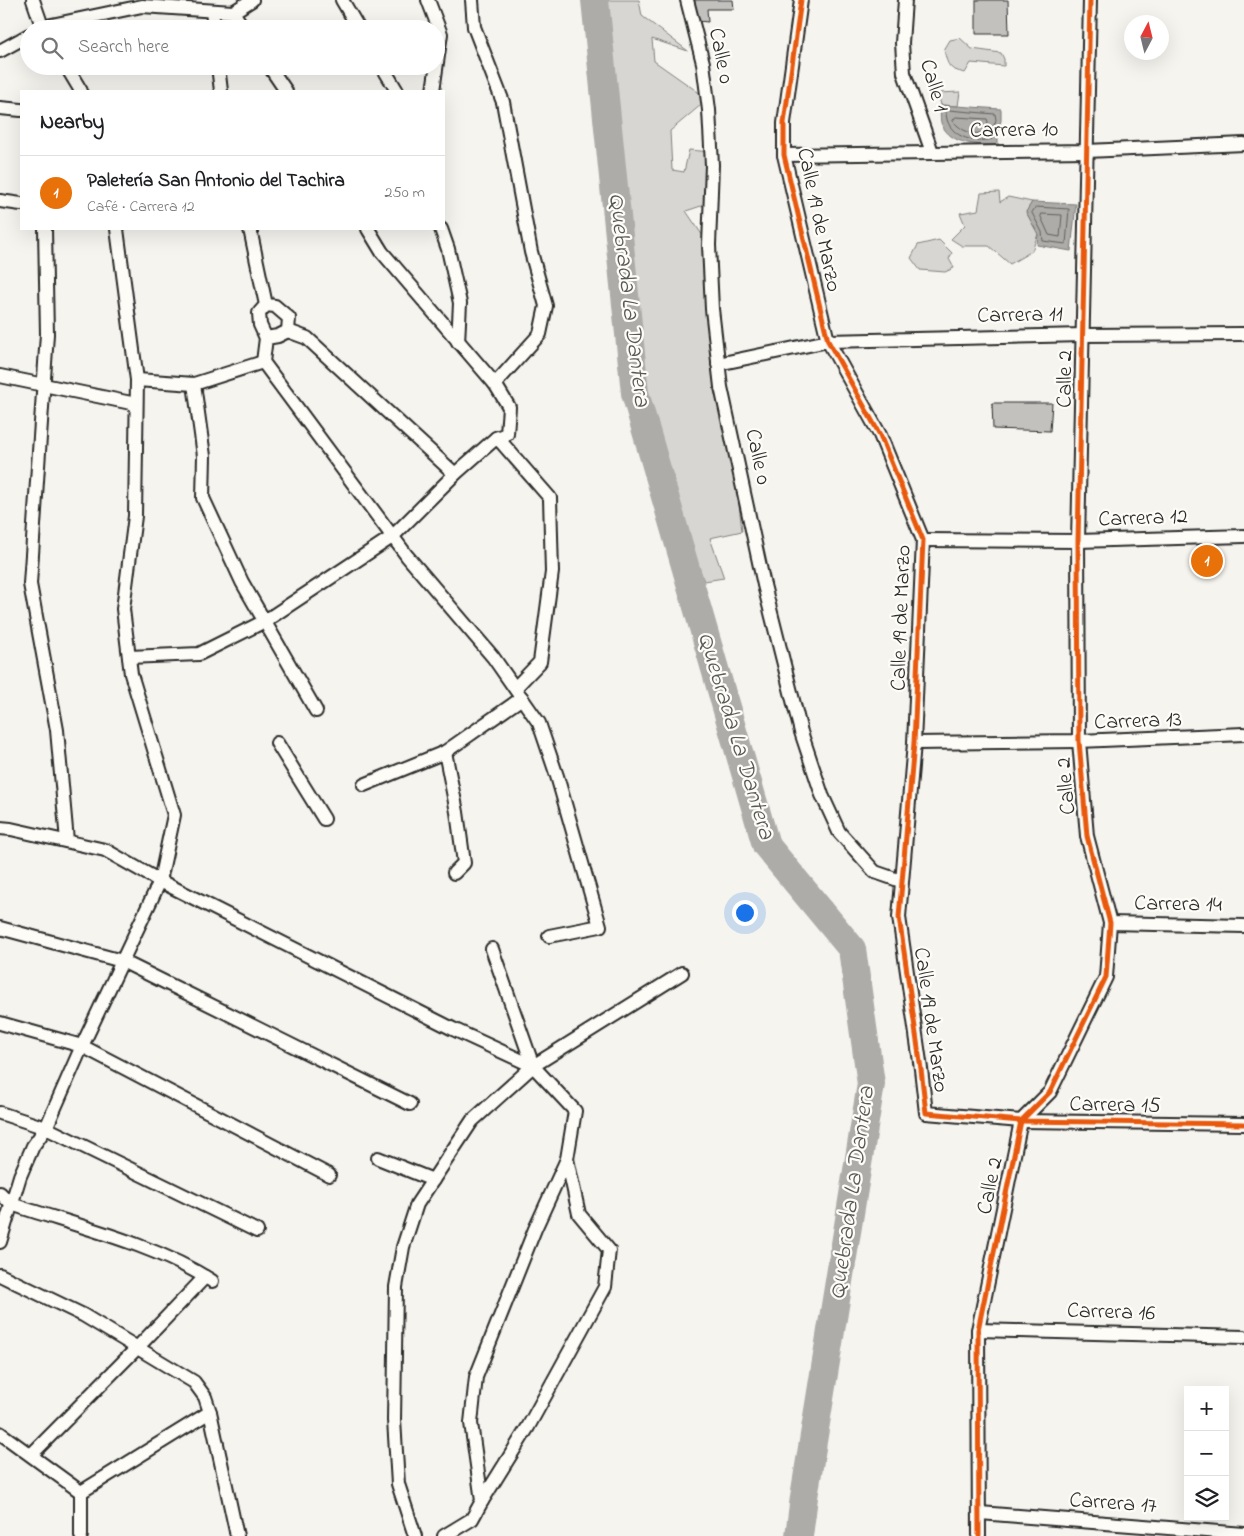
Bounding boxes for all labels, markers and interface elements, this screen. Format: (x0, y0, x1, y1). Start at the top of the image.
north arrow (1124, 15, 1169, 60)
search box (20, 20, 445, 75)
street label: Calle 0 (699, 25, 741, 87)
icon: search (38, 34, 66, 62)
text: Search here (78, 34, 169, 61)
street label: Calle 1 (910, 56, 956, 116)
text: Nearby (40, 108, 104, 138)
street label: Carrera 10 (970, 114, 1058, 148)
street label: Calle 19 de Marzo (787, 145, 849, 295)
text: Paletería San Antonio del Tachira (87, 168, 345, 195)
text: 1 (53, 181, 59, 205)
text: 250 m (385, 181, 425, 205)
water label: Quebrada La Dantera (598, 191, 659, 410)
text: Café · Carrera 12 (87, 195, 195, 219)
street label: Carrera 11 (977, 299, 1063, 333)
street label: Calle 2 (1049, 350, 1083, 408)
street label: Calle 0 (736, 426, 778, 488)
street label: Carrera 12 (1098, 501, 1188, 537)
pin: 1 (1191, 542, 1223, 580)
street label: Calle 19 de Marzo (883, 544, 921, 692)
water label: Quebrada La Dantera (687, 628, 783, 845)
street label: Carrera 13 (1094, 704, 1182, 740)
street label: Calle 2 (1049, 756, 1085, 816)
street label: Carrera 14 (1134, 888, 1222, 922)
your location (732, 900, 758, 926)
street label: Calle 19 de Marzo (904, 945, 956, 1095)
water label: Quebrada La Dantera (821, 1083, 885, 1302)
street label: Carrera 15 (1069, 1089, 1161, 1123)
street label: Calle 2 (969, 1154, 1013, 1218)
street label: Carrera 16 (1066, 1295, 1156, 1331)
map controls (1184, 1386, 1229, 1521)
button: + (1184, 1386, 1229, 1431)
button: − (1184, 1431, 1229, 1476)
button: layers (1184, 1476, 1229, 1521)
street label: Carrera 17 (1068, 1485, 1158, 1523)

